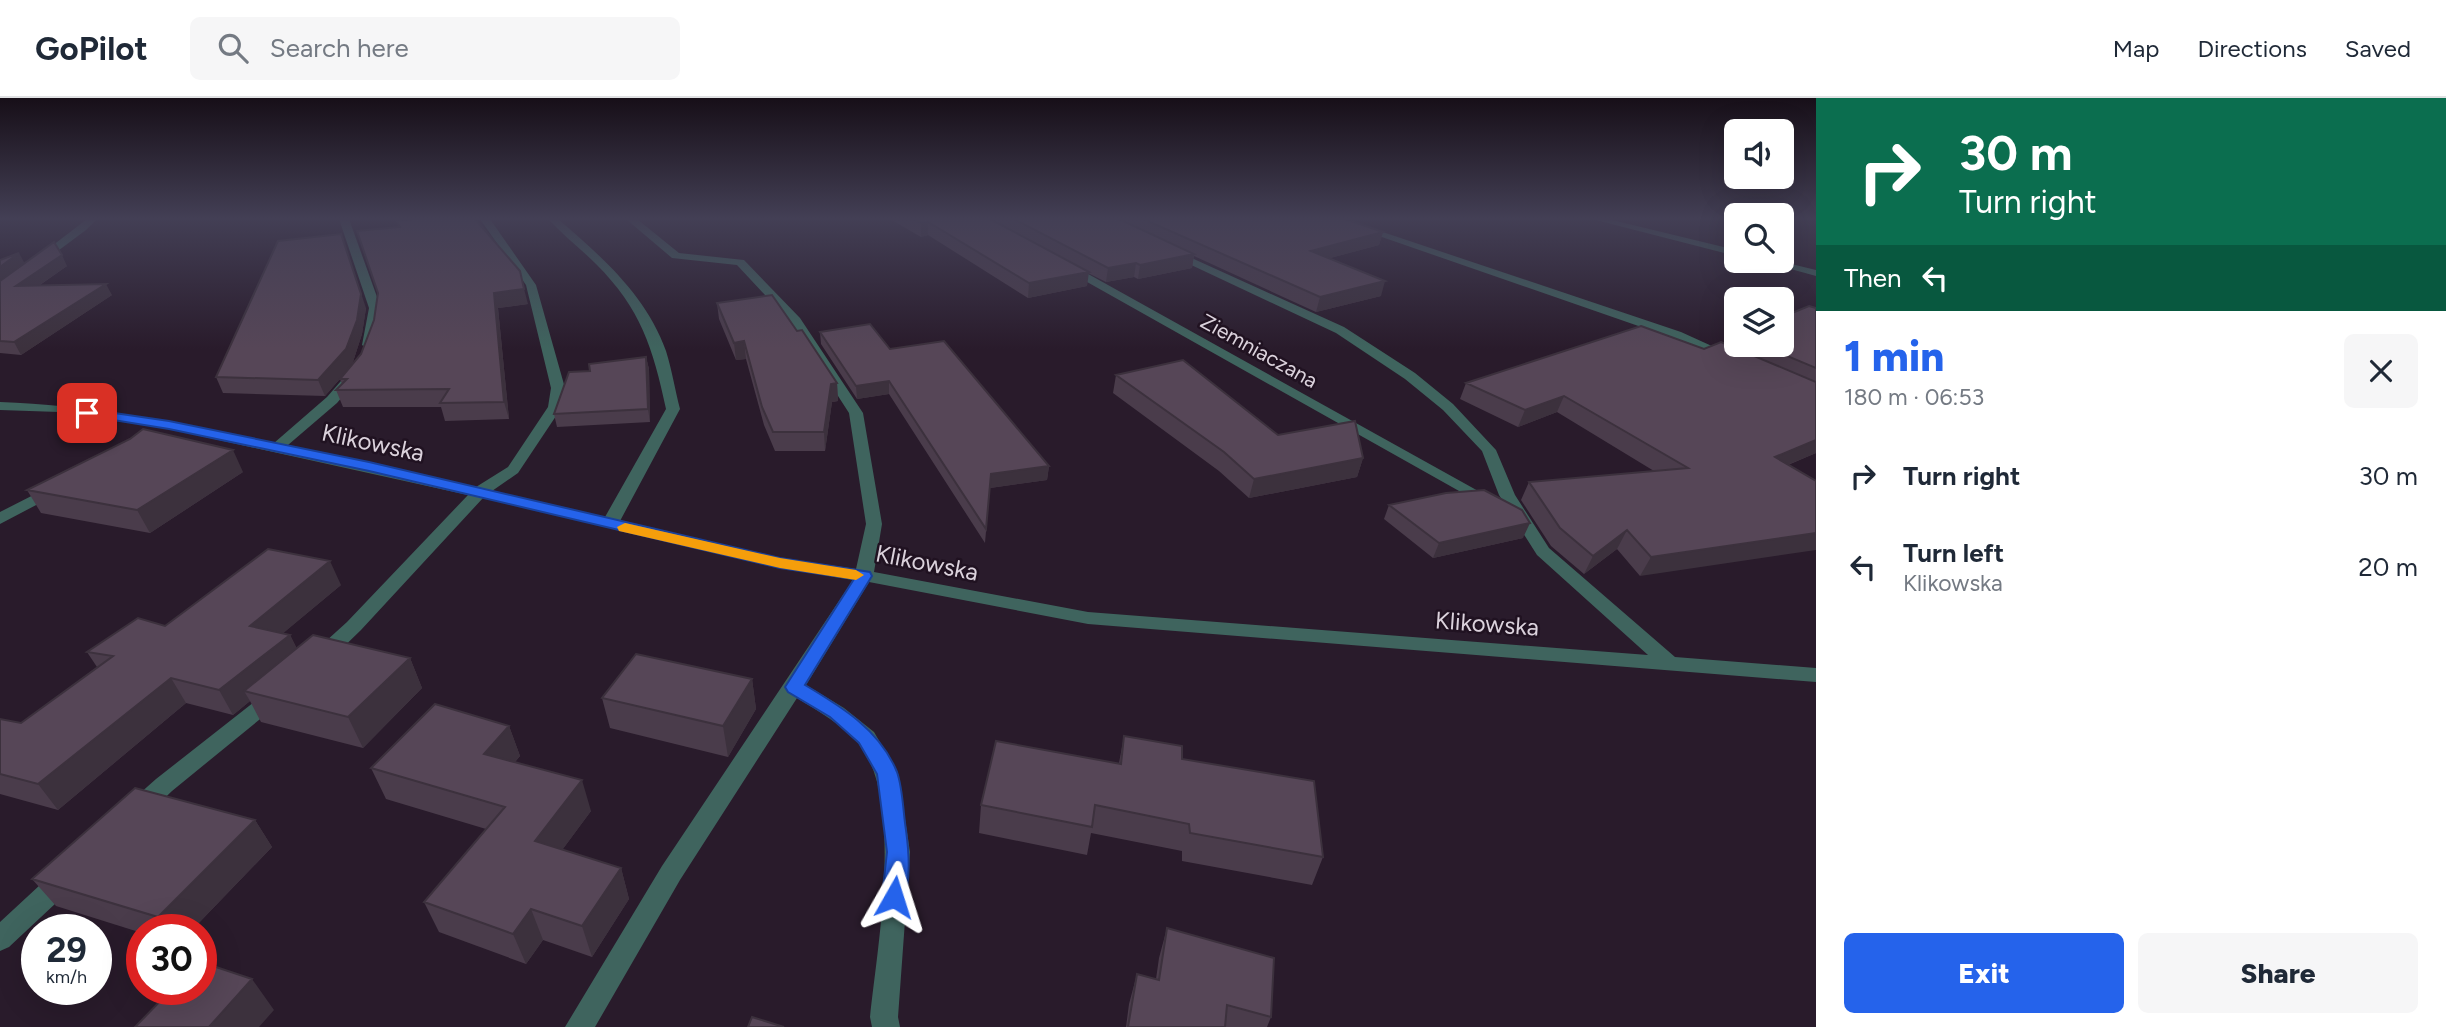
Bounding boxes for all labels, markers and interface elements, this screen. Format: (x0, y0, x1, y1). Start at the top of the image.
search box (190, 17, 680, 80)
text: GoPilot (35, 29, 148, 68)
icon: search (214, 29, 252, 67)
text: Search here (270, 32, 409, 64)
text: Map (2113, 34, 2159, 63)
text: Directions (2197, 34, 2307, 63)
text: Saved (2345, 34, 2411, 63)
map controls (1724, 119, 1794, 357)
button: sound (1724, 119, 1794, 189)
text: 30 m (1959, 123, 2072, 182)
icon: right (1844, 126, 1935, 217)
text: Turn right (1959, 183, 2097, 221)
button: search (1724, 203, 1794, 273)
icon: left (1916, 259, 1954, 297)
text: Then (1844, 262, 1902, 294)
button: layers (1724, 287, 1794, 357)
street label: Ziemniaczana (1196, 308, 1322, 393)
text: 1 min (1844, 331, 1944, 382)
button: close (2344, 334, 2418, 408)
pin (57, 383, 117, 443)
text: 180 m · 06:53 (1844, 383, 1984, 411)
icon: arrive (68, 394, 106, 432)
street label: Klikowska (319, 418, 427, 468)
icon: right (1844, 457, 1882, 495)
text: Turn right (1903, 460, 2020, 492)
text: 30 m (2359, 460, 2418, 492)
text: Turn left (1903, 537, 2004, 569)
street label: Klikowska (873, 538, 981, 587)
icon: left (1844, 548, 1882, 586)
text: 20 m (2358, 551, 2418, 583)
text: Klikowska (1903, 569, 2003, 597)
street label: Klikowska (1434, 605, 1540, 642)
position arrow (857, 860, 931, 934)
speed limit sign: 30 (126, 914, 217, 1005)
text: 29 (46, 929, 87, 971)
button: Exit (1844, 933, 2124, 1013)
button: Share (2138, 933, 2418, 1013)
text: km/h (46, 966, 87, 988)

